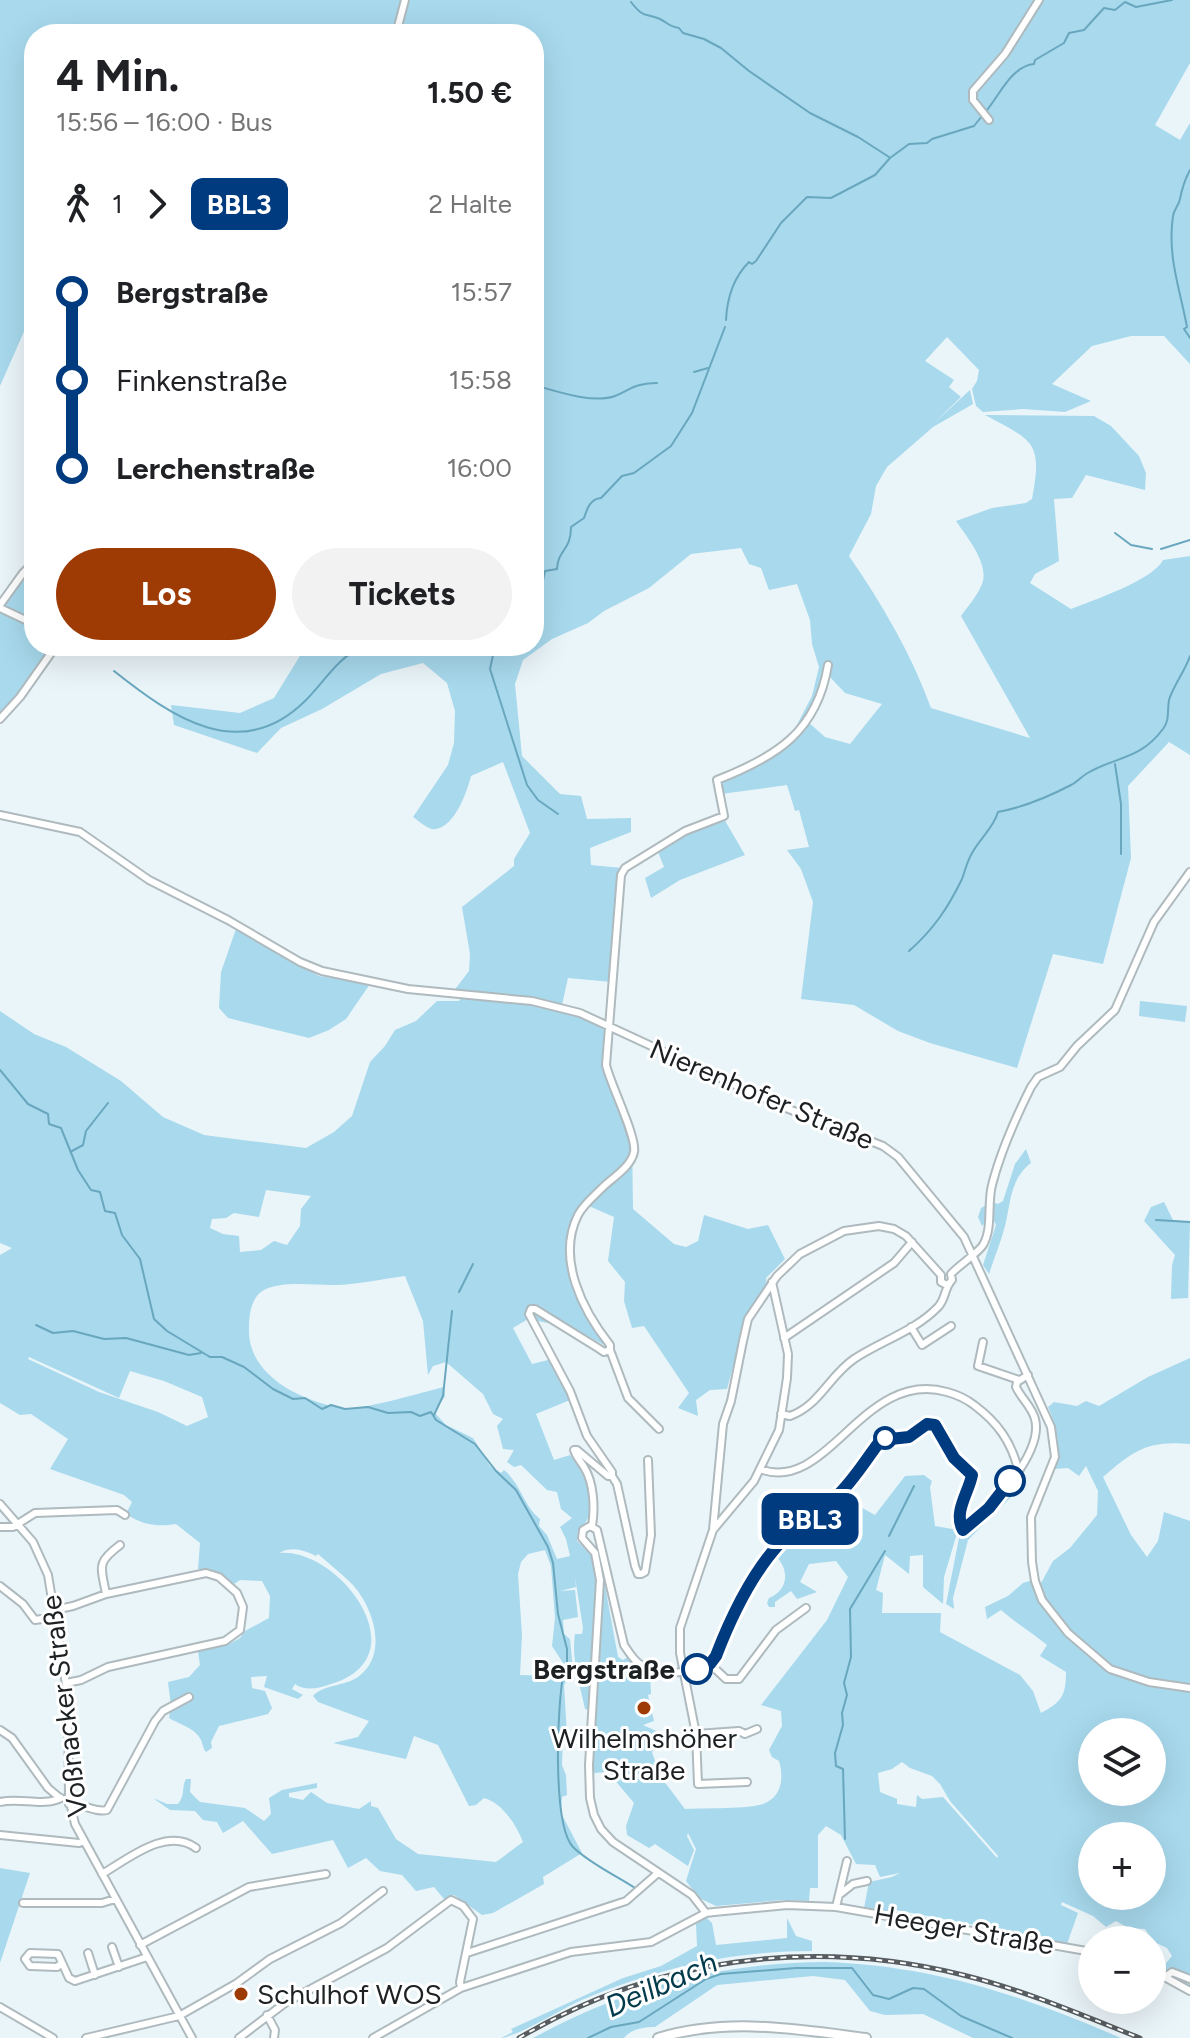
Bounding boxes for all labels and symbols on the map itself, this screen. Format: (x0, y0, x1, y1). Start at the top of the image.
street label: Nierenhofer Straße (645, 1031, 879, 1157)
unlabelled marker (874, 1427, 896, 1449)
unlabelled marker (995, 1466, 1025, 1496)
line badge: BBL3 (754, 1493, 866, 1545)
street label: Voßnacker Straße (34, 1593, 94, 1819)
place label: Bergstraße (533, 1652, 675, 1686)
marker: Bergstraße (682, 1654, 712, 1684)
marker: Wilhelmshöher Straße (635, 1699, 653, 1717)
place label: Wilhelmshöher Straße (551, 1721, 737, 1787)
street label: Heeger Straße (871, 1896, 1057, 1962)
water label: Deilbach (599, 1943, 723, 2025)
place label: Schulhof WOS (257, 1977, 442, 2011)
marker: Schulhof WOS (232, 1985, 250, 2003)

